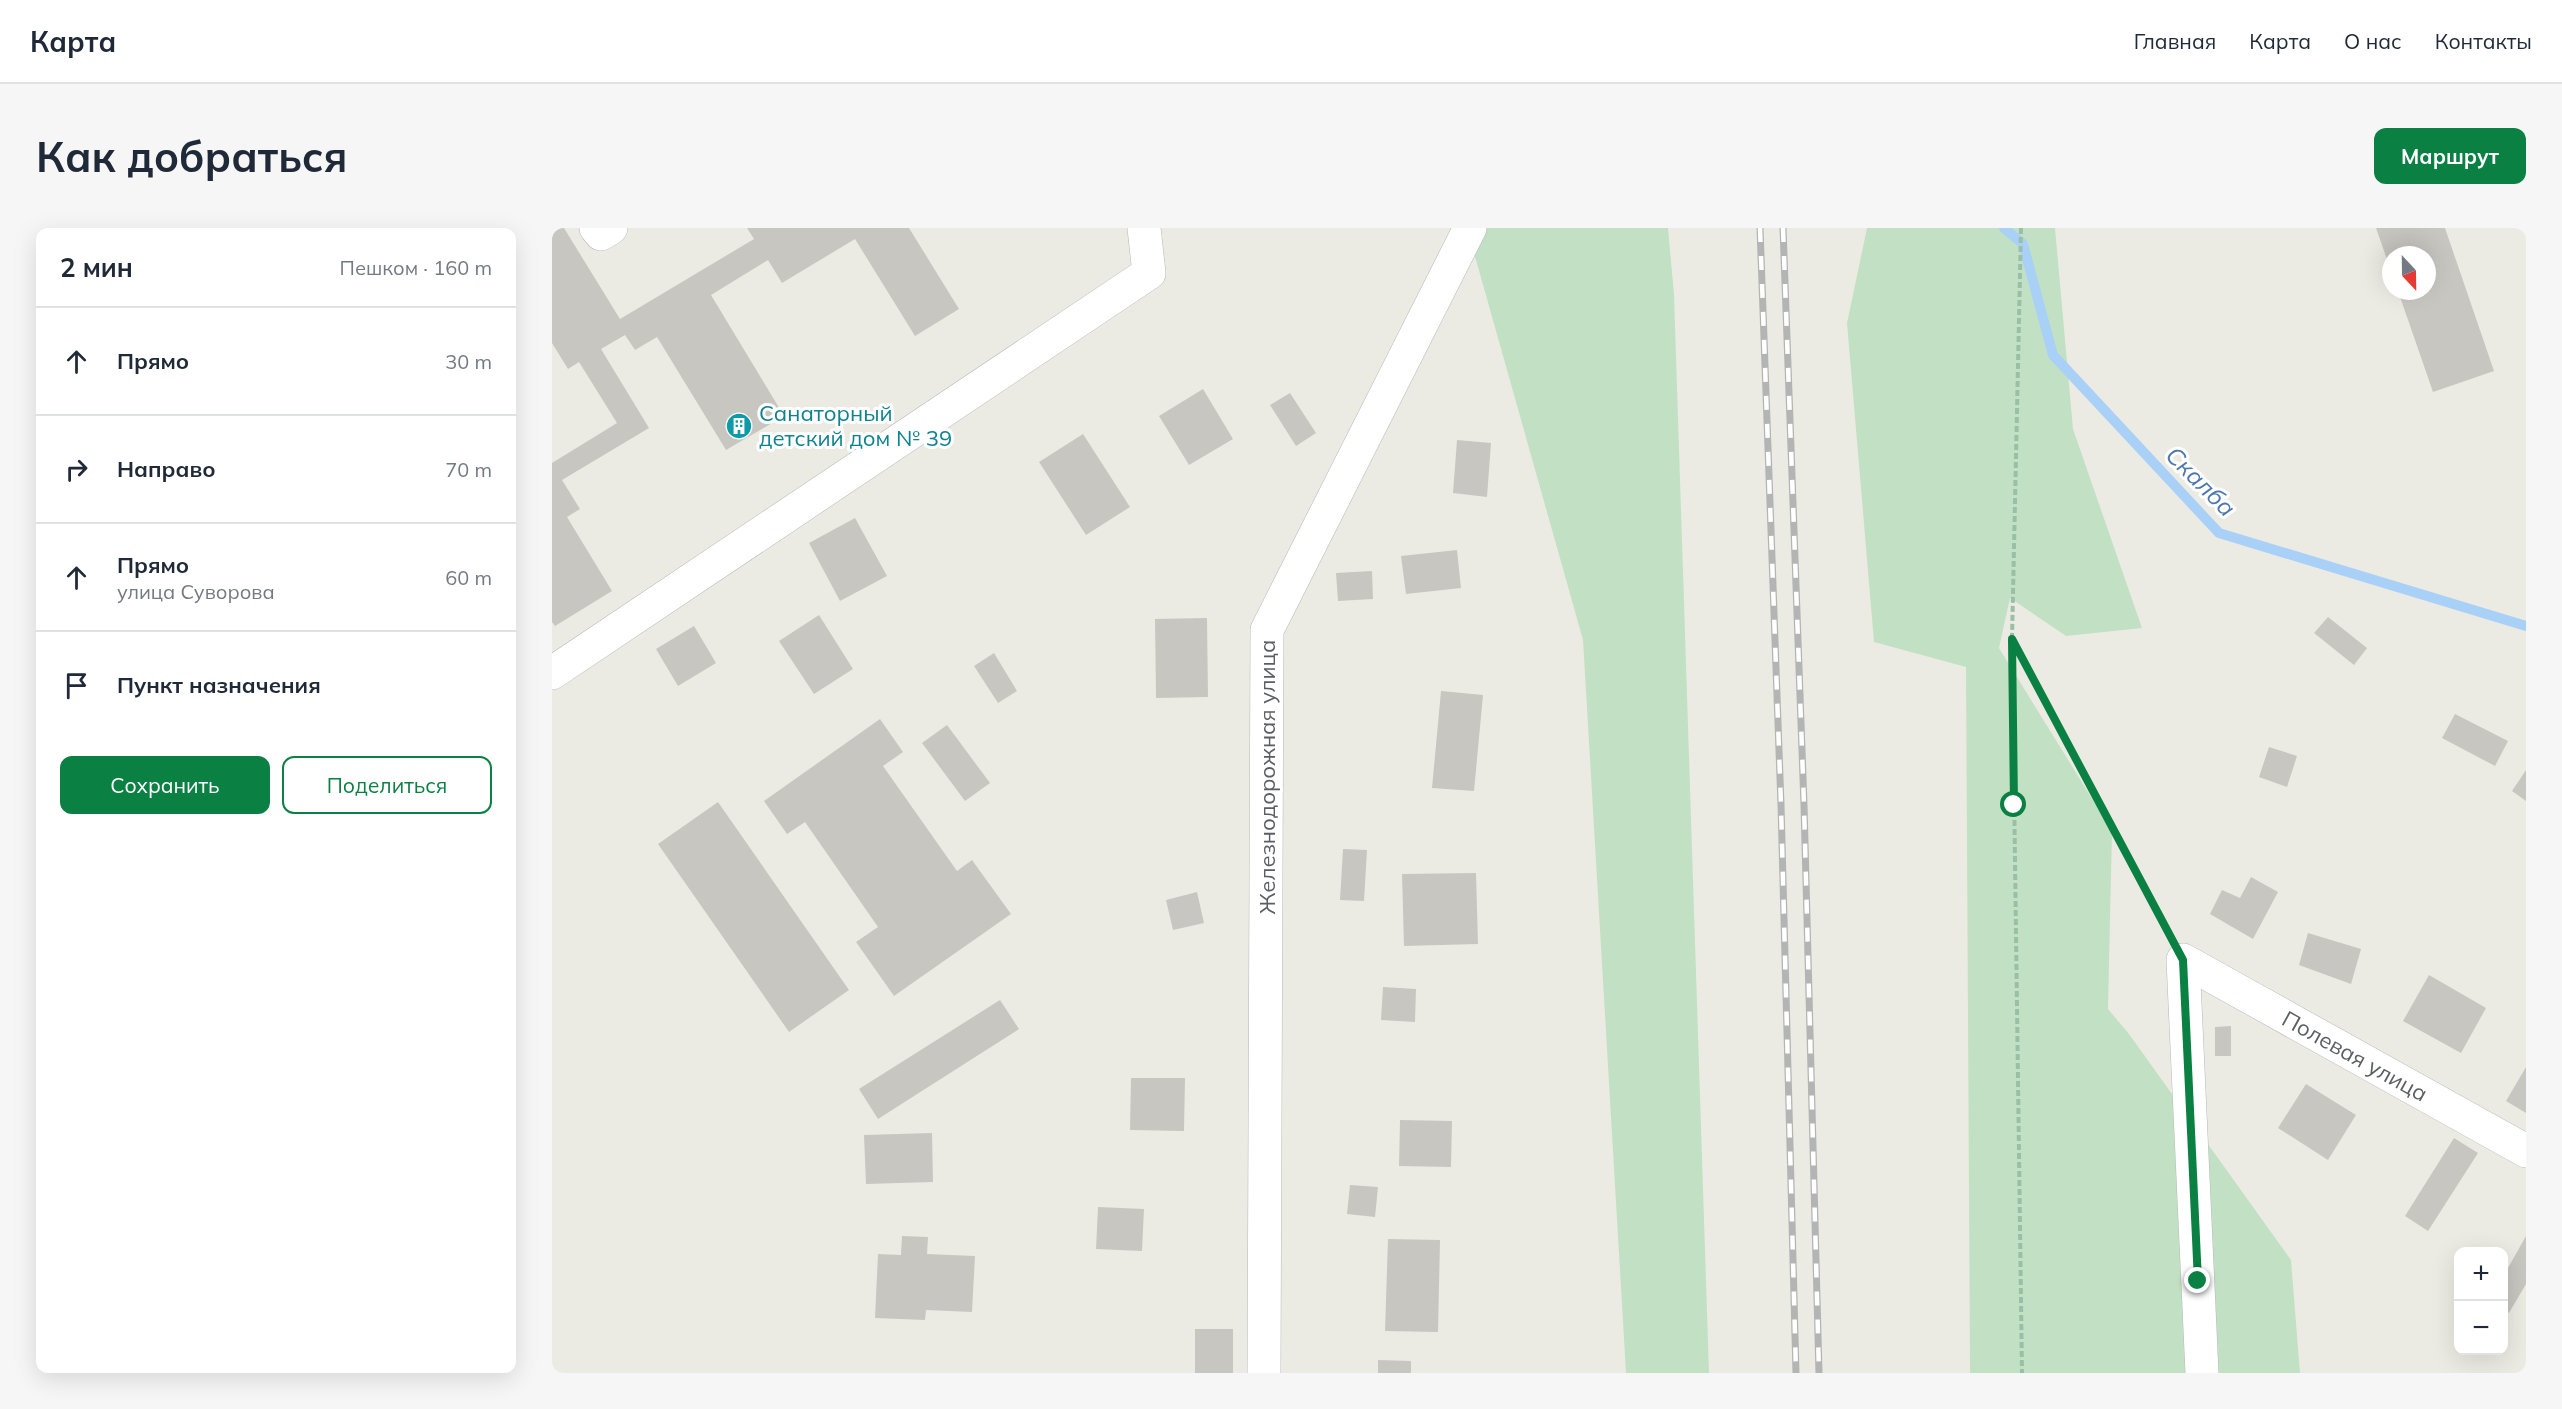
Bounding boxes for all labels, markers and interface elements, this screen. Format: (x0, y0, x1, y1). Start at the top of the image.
text: Карта (30, 24, 116, 59)
text: Главная (2134, 28, 2216, 54)
text: Карта (2249, 28, 2311, 54)
text: О нас (2344, 28, 2402, 54)
text: Контакты (2435, 28, 2532, 54)
button: Маршрут (2374, 128, 2526, 184)
text: Как добраться (36, 130, 348, 183)
north arrow (2382, 246, 2436, 300)
text: 2 мин (60, 251, 133, 284)
text: Пешком · 160 m (340, 255, 492, 280)
icon: ahead (60, 345, 93, 378)
text: Прямо (117, 347, 189, 375)
text: 30 m (445, 349, 492, 374)
place label: Санаторный детский дом № 39 (759, 399, 952, 452)
building icon: Санаторный детский дом № 39 (724, 411, 754, 441)
water label: Скалба (2160, 440, 2242, 522)
icon: right (60, 453, 93, 486)
text: Направо (117, 455, 215, 483)
text: 70 m (445, 457, 492, 482)
text: Прямо (117, 551, 189, 579)
icon: ahead (60, 561, 93, 594)
text: 60 m (445, 565, 492, 590)
text: улица Суворова (117, 579, 275, 604)
street label: Железнодорожная улица (1253, 640, 1281, 914)
icon: arrive (60, 669, 93, 702)
text: Пункт назначения (117, 671, 321, 699)
button: Сохранить (60, 756, 270, 814)
button: Поделиться (282, 756, 492, 814)
route start (2000, 791, 2026, 817)
street label: Полевая улица (2277, 1004, 2433, 1108)
map controls (2454, 1247, 2508, 1355)
button: + (2454, 1247, 2508, 1301)
route end (2184, 1267, 2210, 1293)
button: − (2454, 1301, 2508, 1355)

